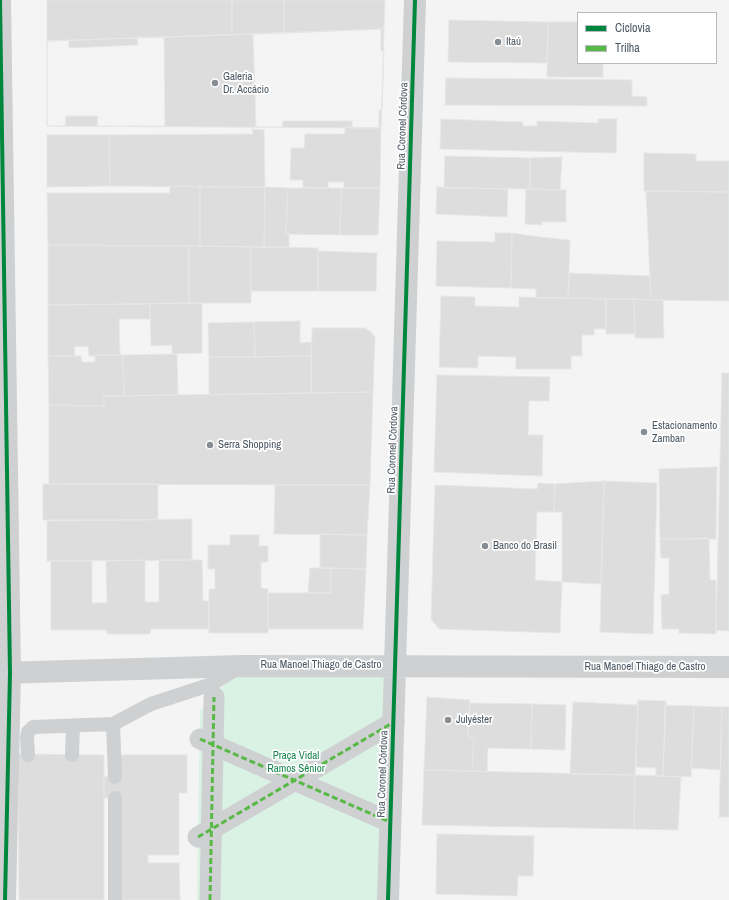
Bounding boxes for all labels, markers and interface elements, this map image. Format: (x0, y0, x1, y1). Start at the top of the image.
legend (577, 12, 717, 64)
text: Ciclovia (615, 20, 651, 36)
place label: Itaú (506, 35, 521, 49)
marker: Itaú (493, 37, 503, 47)
text: Trilha (615, 40, 640, 56)
place label: Galeria Dr. Accácio (223, 70, 269, 96)
marker: Galeria Dr. Accácio (210, 78, 220, 88)
street label: Rua Coronel Córdova (395, 82, 411, 170)
street label: Rua Coronel Córdova (385, 406, 401, 494)
place label: Estacionamento Zamban (652, 419, 717, 445)
marker: Estacionamento Zamban (639, 427, 649, 437)
place label: Serra Shopping (218, 438, 281, 452)
marker: Serra Shopping (205, 440, 215, 450)
place label: Banco do Brasil (493, 539, 557, 553)
marker: Banco do Brasil (480, 541, 490, 551)
street label: Rua Manoel Thiago de Castro (261, 658, 381, 672)
street label: Rua Manoel Thiago de Castro (585, 660, 705, 674)
place label: Julyéster (456, 713, 492, 727)
marker: Julyéster (443, 715, 453, 725)
street label: Rua Coronel Córdova (375, 730, 391, 818)
park label: Praça Vidal Ramos Sênior (267, 749, 325, 775)

